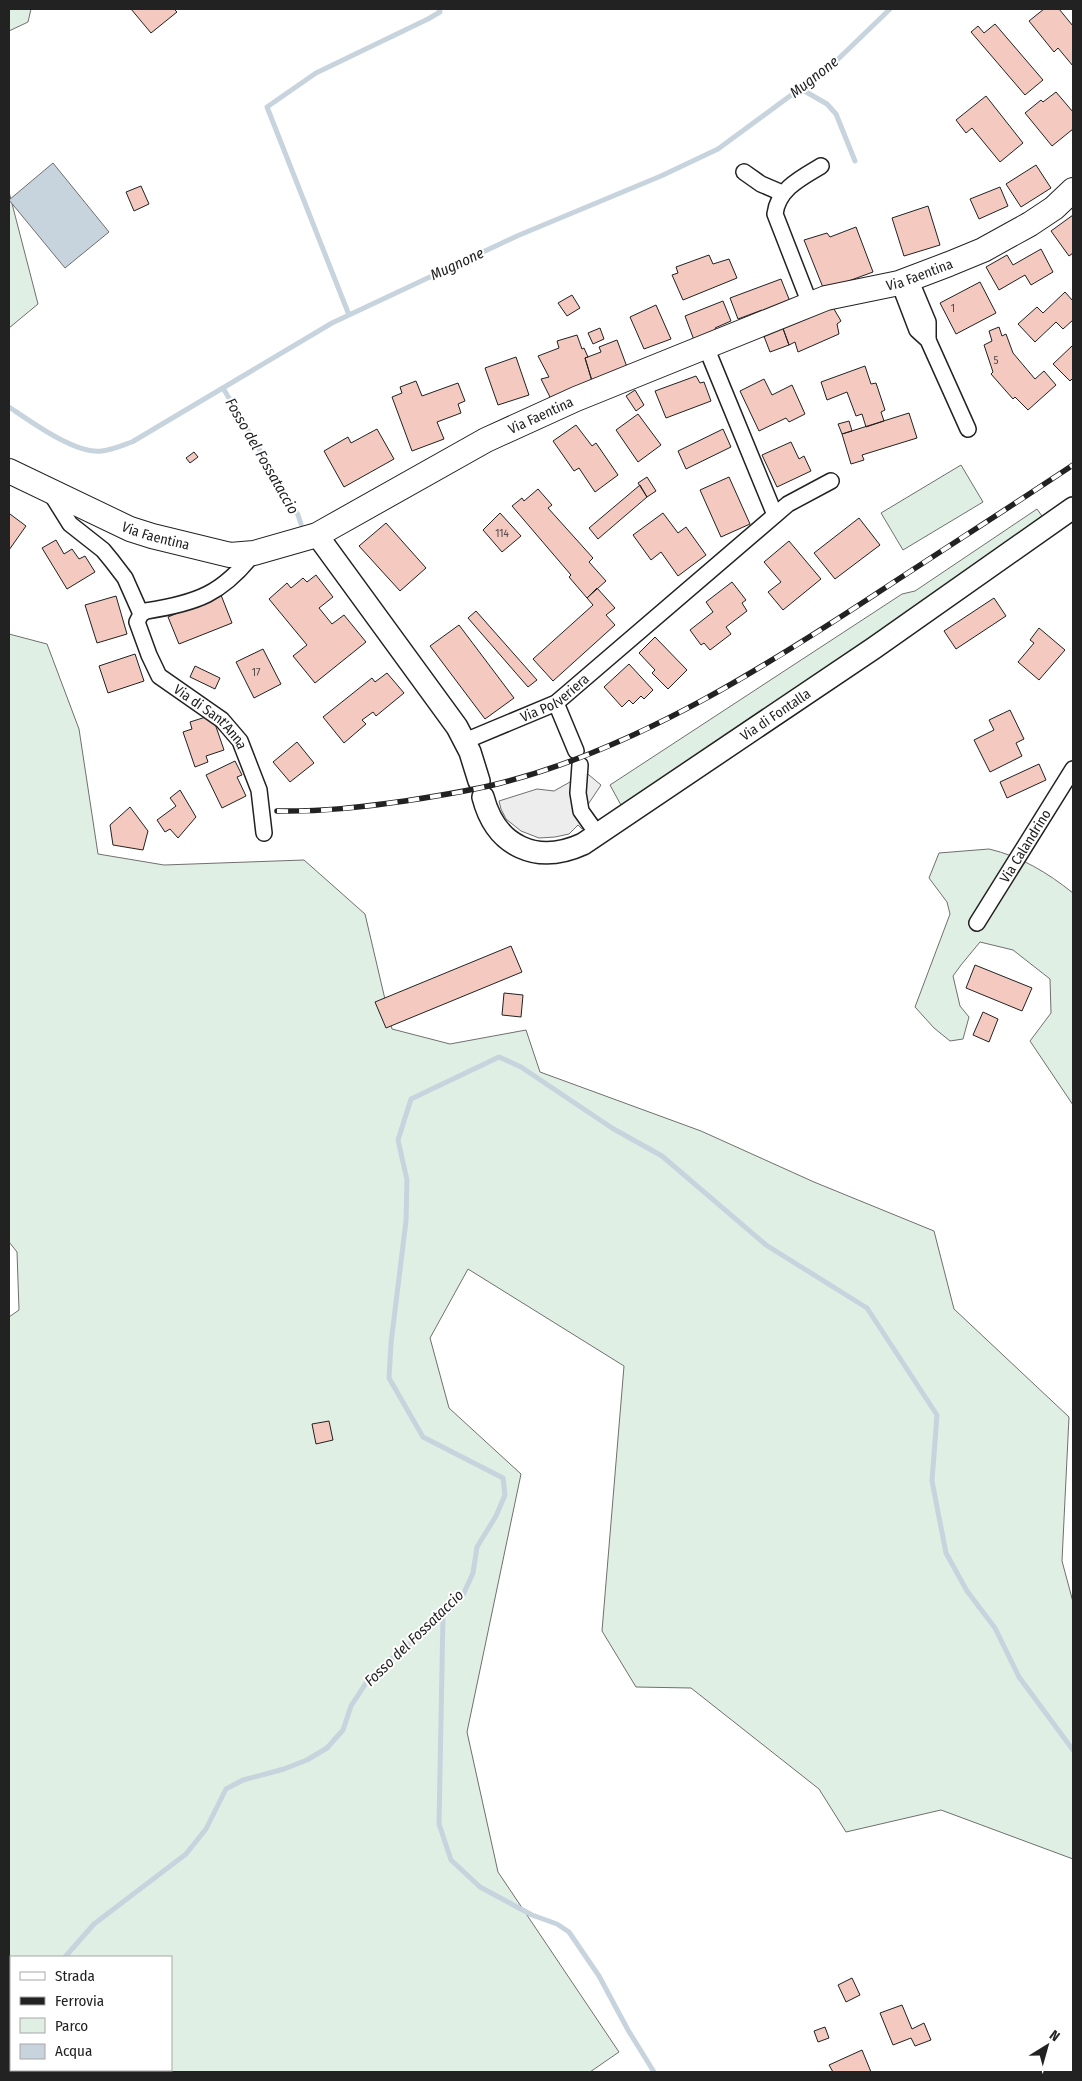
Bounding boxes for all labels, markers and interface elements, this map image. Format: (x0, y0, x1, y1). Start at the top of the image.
water label: Mugnone (786, 52, 842, 102)
water label: Mugnone (427, 244, 487, 284)
street label: Via Faentina (885, 255, 955, 294)
house number: 1 (951, 302, 955, 315)
house number: 5 (993, 354, 999, 367)
street label: Via Faentina (505, 393, 576, 437)
water label: Fosso del Fossataccio (221, 395, 303, 517)
street label: Via Faentina (119, 518, 192, 553)
house number: 114 (495, 527, 510, 540)
house number: 17 (252, 666, 261, 679)
street label: Via Polveriera (518, 670, 592, 725)
street label: Via di Sant'Anna (171, 681, 251, 752)
street label: Via di Fontalla (737, 685, 814, 744)
street label: Via Calandrino (996, 806, 1054, 886)
water label: Fosso del Fossataccio (361, 1586, 467, 1690)
legend (10, 1956, 172, 2071)
text: Strada (55, 1967, 95, 1985)
text: Ferrovia (55, 1992, 104, 2010)
text: Parco (55, 2017, 88, 2035)
north arrow (1022, 2021, 1072, 2071)
text: N (1046, 2027, 1063, 2045)
text: Acqua (55, 2042, 92, 2060)

